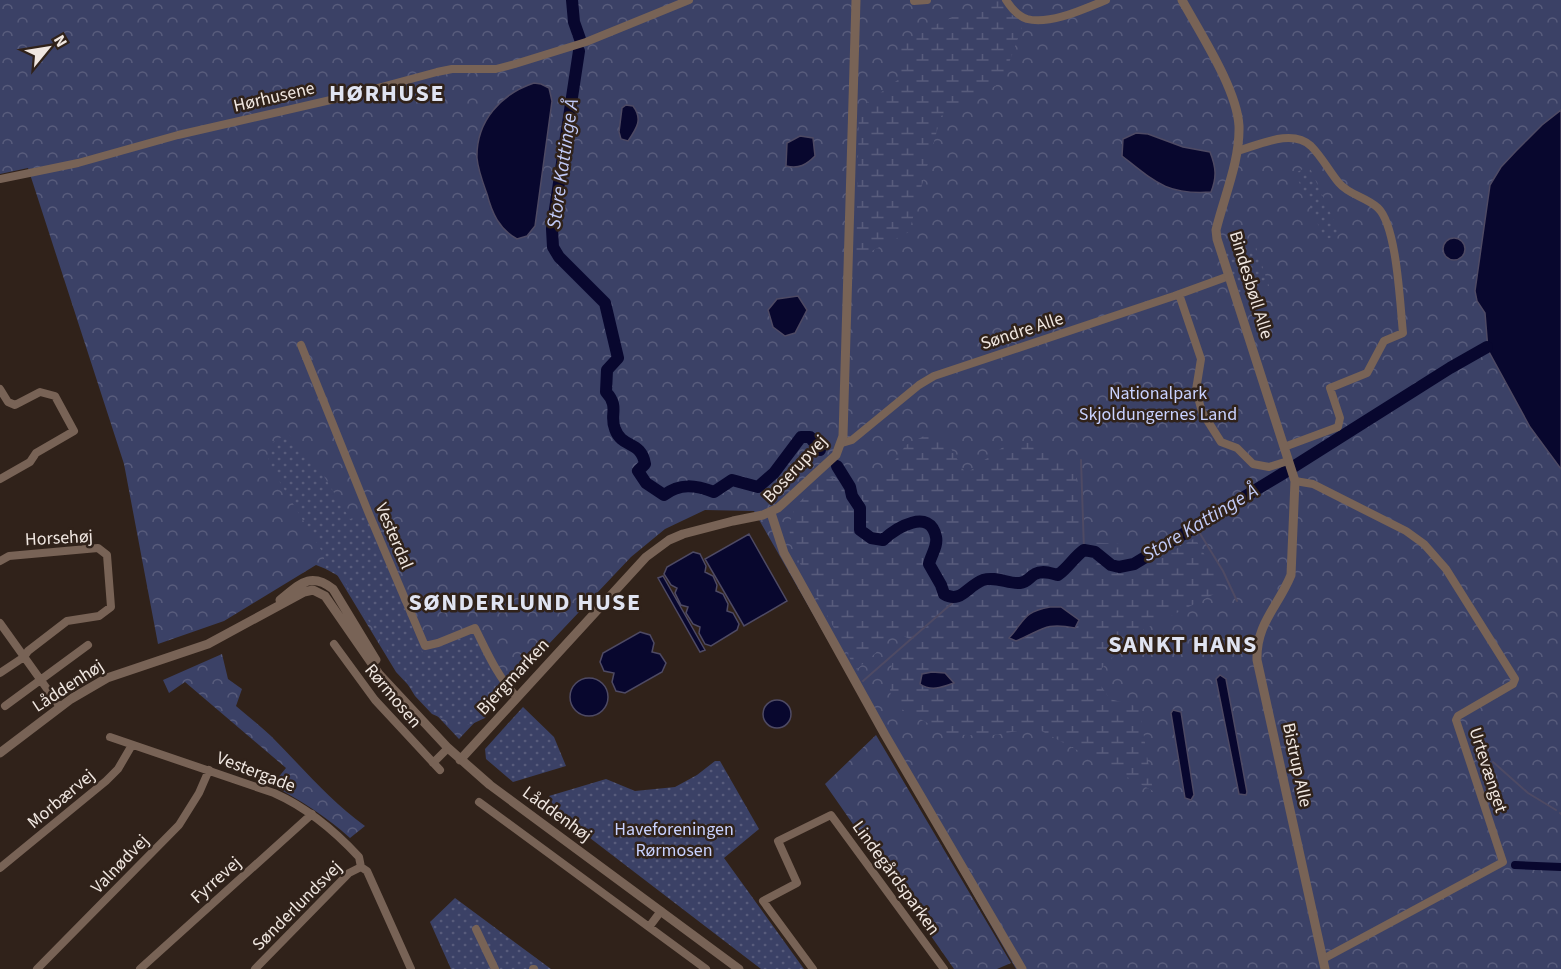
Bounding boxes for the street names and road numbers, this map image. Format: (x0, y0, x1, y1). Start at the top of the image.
street label: Hørhusene (231, 76, 317, 118)
street label: Bindesbøll Alle (1223, 228, 1279, 342)
street label: Søndre Alle (977, 306, 1067, 356)
street label: Boserupvej (757, 430, 833, 508)
street label: Vesterdal (369, 499, 419, 573)
street label: Horsehøj (24, 524, 94, 552)
street label: Bjergmarken (471, 633, 555, 721)
street label: Låddenhøj (27, 654, 109, 718)
street label: Rørmosen (359, 658, 427, 734)
street label: Bistrup Alle (1276, 720, 1318, 810)
street label: Urtevænget (1462, 724, 1514, 816)
street label: Vestergade (213, 746, 299, 799)
street label: Morbærvej (22, 763, 100, 835)
street label: Låddenhøj (517, 780, 597, 848)
street label: Lindegårdsparken (846, 816, 946, 940)
street label: Valnødvej (85, 829, 155, 899)
street label: Fyrrevej (185, 851, 247, 909)
street label: Sønderlundsvej (246, 855, 348, 957)

